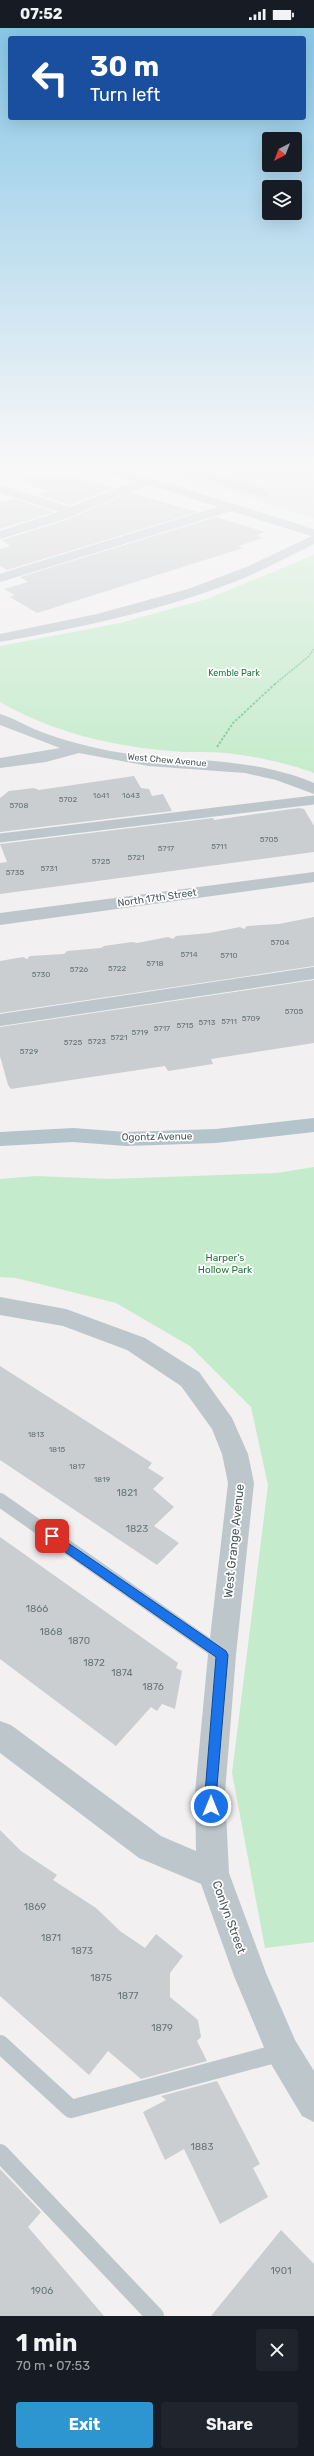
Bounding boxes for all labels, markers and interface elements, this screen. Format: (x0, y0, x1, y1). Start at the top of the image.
text: 07:52 (20, 5, 63, 23)
text: 30 m (90, 50, 159, 83)
icon: left (24, 52, 76, 104)
text: Turn left (90, 84, 160, 106)
north arrow (262, 132, 302, 172)
map controls (262, 132, 302, 220)
button: layers (262, 180, 302, 220)
park label: Kemble Park (208, 668, 260, 678)
street label: West Chew Avenue (127, 752, 207, 768)
house number: 1641 (93, 791, 109, 800)
house number: 1643 (122, 791, 140, 800)
house number: 5702 (59, 795, 78, 804)
house number: 5708 (9, 801, 29, 810)
house number: 5705 (260, 835, 279, 844)
house number: 5711 (211, 842, 227, 851)
house number: 5717 (158, 844, 174, 853)
house number: 5721 (128, 853, 144, 862)
house number: 5725 (92, 857, 110, 866)
house number: 5731 (41, 864, 57, 873)
house number: 5735 (6, 868, 24, 877)
street label: North 17th Street (117, 886, 197, 909)
house number: 5704 (271, 938, 289, 947)
house number: 5714 (180, 950, 198, 959)
house number: 5710 (220, 951, 238, 960)
house number: 5718 (146, 959, 164, 968)
house number: 5722 (108, 964, 126, 973)
house number: 5726 (70, 965, 88, 974)
house number: 5730 (32, 970, 50, 979)
house number: 5705 (285, 1007, 304, 1016)
house number: 5709 (242, 1014, 261, 1023)
house number: 5711 (221, 1017, 237, 1026)
house number: 5713 (198, 1018, 216, 1027)
house number: 5715 (176, 1021, 194, 1030)
house number: 5717 (154, 1024, 170, 1033)
house number: 5719 (131, 1028, 149, 1037)
house number: 5721 (111, 1033, 127, 1042)
house number: 5723 (88, 1037, 106, 1046)
house number: 5725 (64, 1038, 82, 1047)
house number: 5729 (20, 1047, 38, 1056)
street label: Ogontz Avenue (122, 1130, 193, 1144)
park label: Harper's Hollow Park (198, 1252, 253, 1276)
house number: 1813 (28, 1430, 45, 1439)
house number: 1815 (49, 1445, 66, 1454)
house number: 1817 (69, 1462, 85, 1471)
house number: 1819 (94, 1475, 111, 1484)
street label: West Grange Avenue (221, 1483, 247, 1599)
house number: 1821 (117, 1487, 137, 1499)
pin (35, 1519, 69, 1553)
house number: 1823 (126, 1523, 148, 1535)
icon: arrive (41, 1525, 63, 1547)
house number: 1866 (26, 1603, 48, 1615)
house number: 1868 (39, 1626, 63, 1638)
house number: 1870 (68, 1635, 90, 1647)
house number: 1872 (83, 1657, 105, 1669)
house number: 1874 (111, 1667, 133, 1679)
house number: 1876 (142, 1681, 164, 1693)
position arrow (190, 1785, 232, 1827)
street label: Conlyn Street (209, 1879, 249, 1956)
house number: 1869 (24, 1901, 46, 1913)
house number: 1871 (41, 1932, 61, 1944)
house number: 1873 (71, 1945, 93, 1957)
house number: 1875 (90, 1972, 112, 1984)
house number: 1877 (118, 1990, 138, 2002)
house number: 1879 (151, 2022, 173, 2034)
house number: 1883 (190, 2141, 214, 2153)
house number: 1901 (271, 2265, 291, 2277)
house number: 1906 (31, 2285, 53, 2297)
text: 1 min (16, 2329, 77, 2357)
button: close (256, 2329, 298, 2371)
text: 70 m · 07:53 (16, 2358, 90, 2373)
button: Exit (16, 2402, 153, 2448)
button: Share (161, 2402, 298, 2448)

